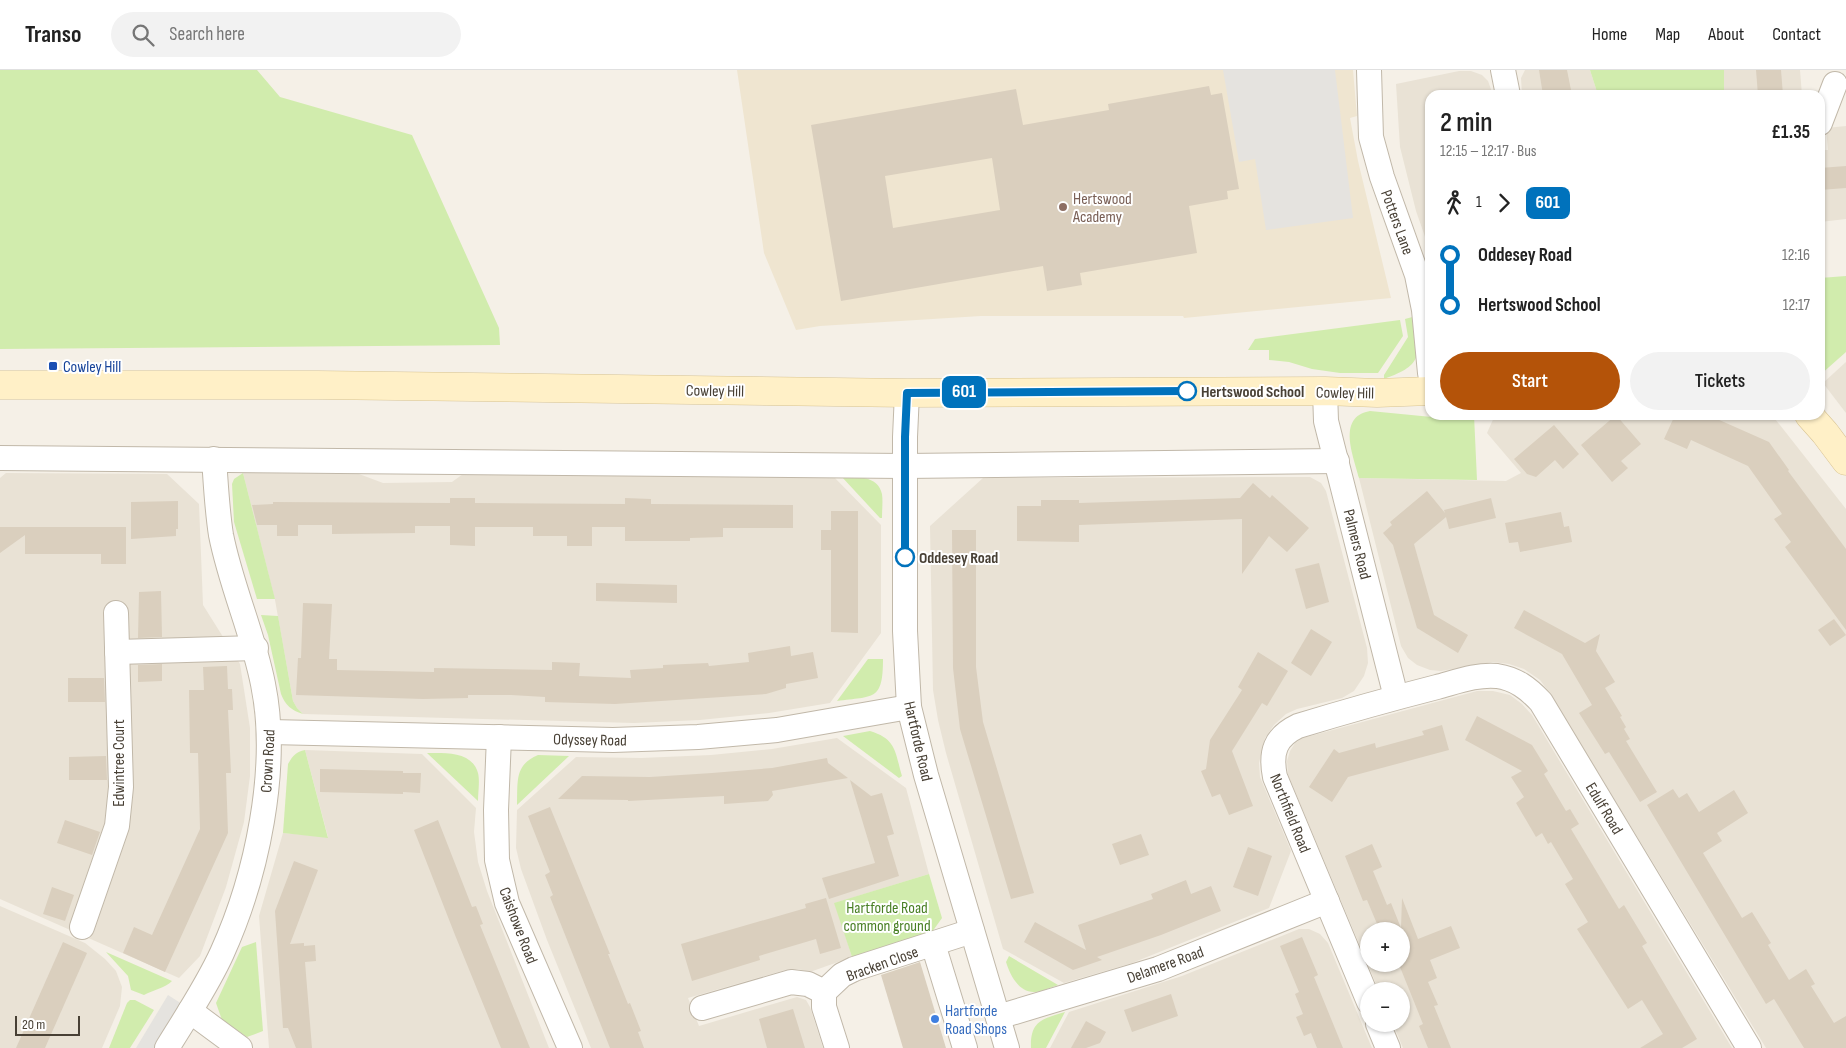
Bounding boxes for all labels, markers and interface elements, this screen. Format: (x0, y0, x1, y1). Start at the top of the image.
search box (111, 12, 461, 57)
text: Transo (25, 20, 81, 49)
icon: search (129, 21, 157, 49)
text: Search here (169, 23, 245, 46)
text: Home (1592, 24, 1627, 45)
text: Map (1655, 24, 1680, 45)
text: About (1708, 24, 1744, 45)
text: Contact (1772, 24, 1821, 45)
text: 2 min (1440, 106, 1492, 139)
text: £1.35 (1771, 121, 1810, 144)
text: 12:15 – 12:17 · Bus (1440, 142, 1537, 161)
street label: Potters Lane (1376, 188, 1417, 257)
icon: walk (1440, 189, 1468, 217)
icon: forward (1490, 189, 1518, 217)
place label: Hertswood Academy (1072, 190, 1132, 227)
text: 601 (1536, 192, 1560, 213)
text: 1 (1476, 193, 1482, 212)
marker: Hertswood Academy (1057, 201, 1069, 213)
text: Oddesey Road (1478, 244, 1572, 267)
text: 12:16 (1782, 246, 1810, 265)
text: Hertswood School (1478, 294, 1601, 317)
text: 12:17 (1783, 296, 1810, 315)
button: Start (1440, 352, 1620, 410)
button: Tickets (1630, 352, 1810, 410)
place label: Cowley Hill (63, 358, 121, 377)
marker: Cowley Hill (47, 360, 59, 372)
line badge: 601 (935, 376, 993, 408)
street label: Cowley Hill (686, 381, 744, 402)
text: 601 (952, 381, 976, 402)
marker: Hertswood School (1177, 381, 1197, 401)
place label: Hertswood School (1201, 383, 1304, 402)
street label: Cowley Hill (1316, 383, 1374, 404)
street label: Palmers Road (1339, 507, 1374, 581)
marker: Oddesey Road (895, 547, 915, 567)
place label: Oddesey Road (919, 549, 998, 568)
street label: Hartforde Road (899, 699, 936, 783)
street label: Edwintree Court (110, 719, 129, 807)
street label: Crown Road (257, 729, 280, 793)
street label: Odyssey Road (553, 730, 627, 751)
street label: Northfield Road (1265, 771, 1314, 856)
street label: Edulf Road (1581, 780, 1626, 838)
street label: Caishowe Road (494, 885, 541, 966)
park label: Hartforde Road common ground (843, 899, 931, 936)
map controls (1360, 922, 1410, 1032)
button: + (1360, 922, 1410, 972)
street label: Bracken Close (844, 943, 921, 986)
street label: Delamere Road (1125, 943, 1206, 988)
button: − (1360, 982, 1410, 1032)
place label: Hartforde Road Shops (945, 1002, 1007, 1039)
scale bar (15, 1013, 80, 1036)
marker: Hartforde Road Shops (929, 1013, 941, 1025)
text: 20 m (22, 1016, 45, 1033)

